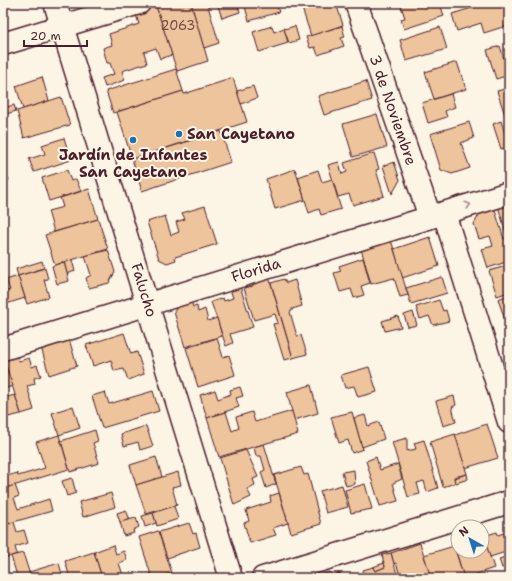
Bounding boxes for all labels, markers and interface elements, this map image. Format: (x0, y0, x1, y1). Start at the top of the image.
house number: 2063 (161, 17, 195, 34)
scale bar (24, 22, 87, 48)
text: 20 m (30, 28, 61, 44)
street label: 3 de Noviembre (365, 52, 421, 168)
place label: San Cayetano (187, 124, 295, 144)
marker: San Cayetano (174, 129, 184, 139)
marker: Jardín de Infantes San Cayetano (128, 135, 138, 145)
place label: Jardín de Infantes San Cayetano (59, 145, 207, 182)
one-way arrow (464, 201, 471, 210)
street label: Florida (229, 253, 284, 287)
street label: Falucho (126, 261, 162, 319)
north arrow (450, 519, 490, 559)
text: N (456, 523, 472, 540)

